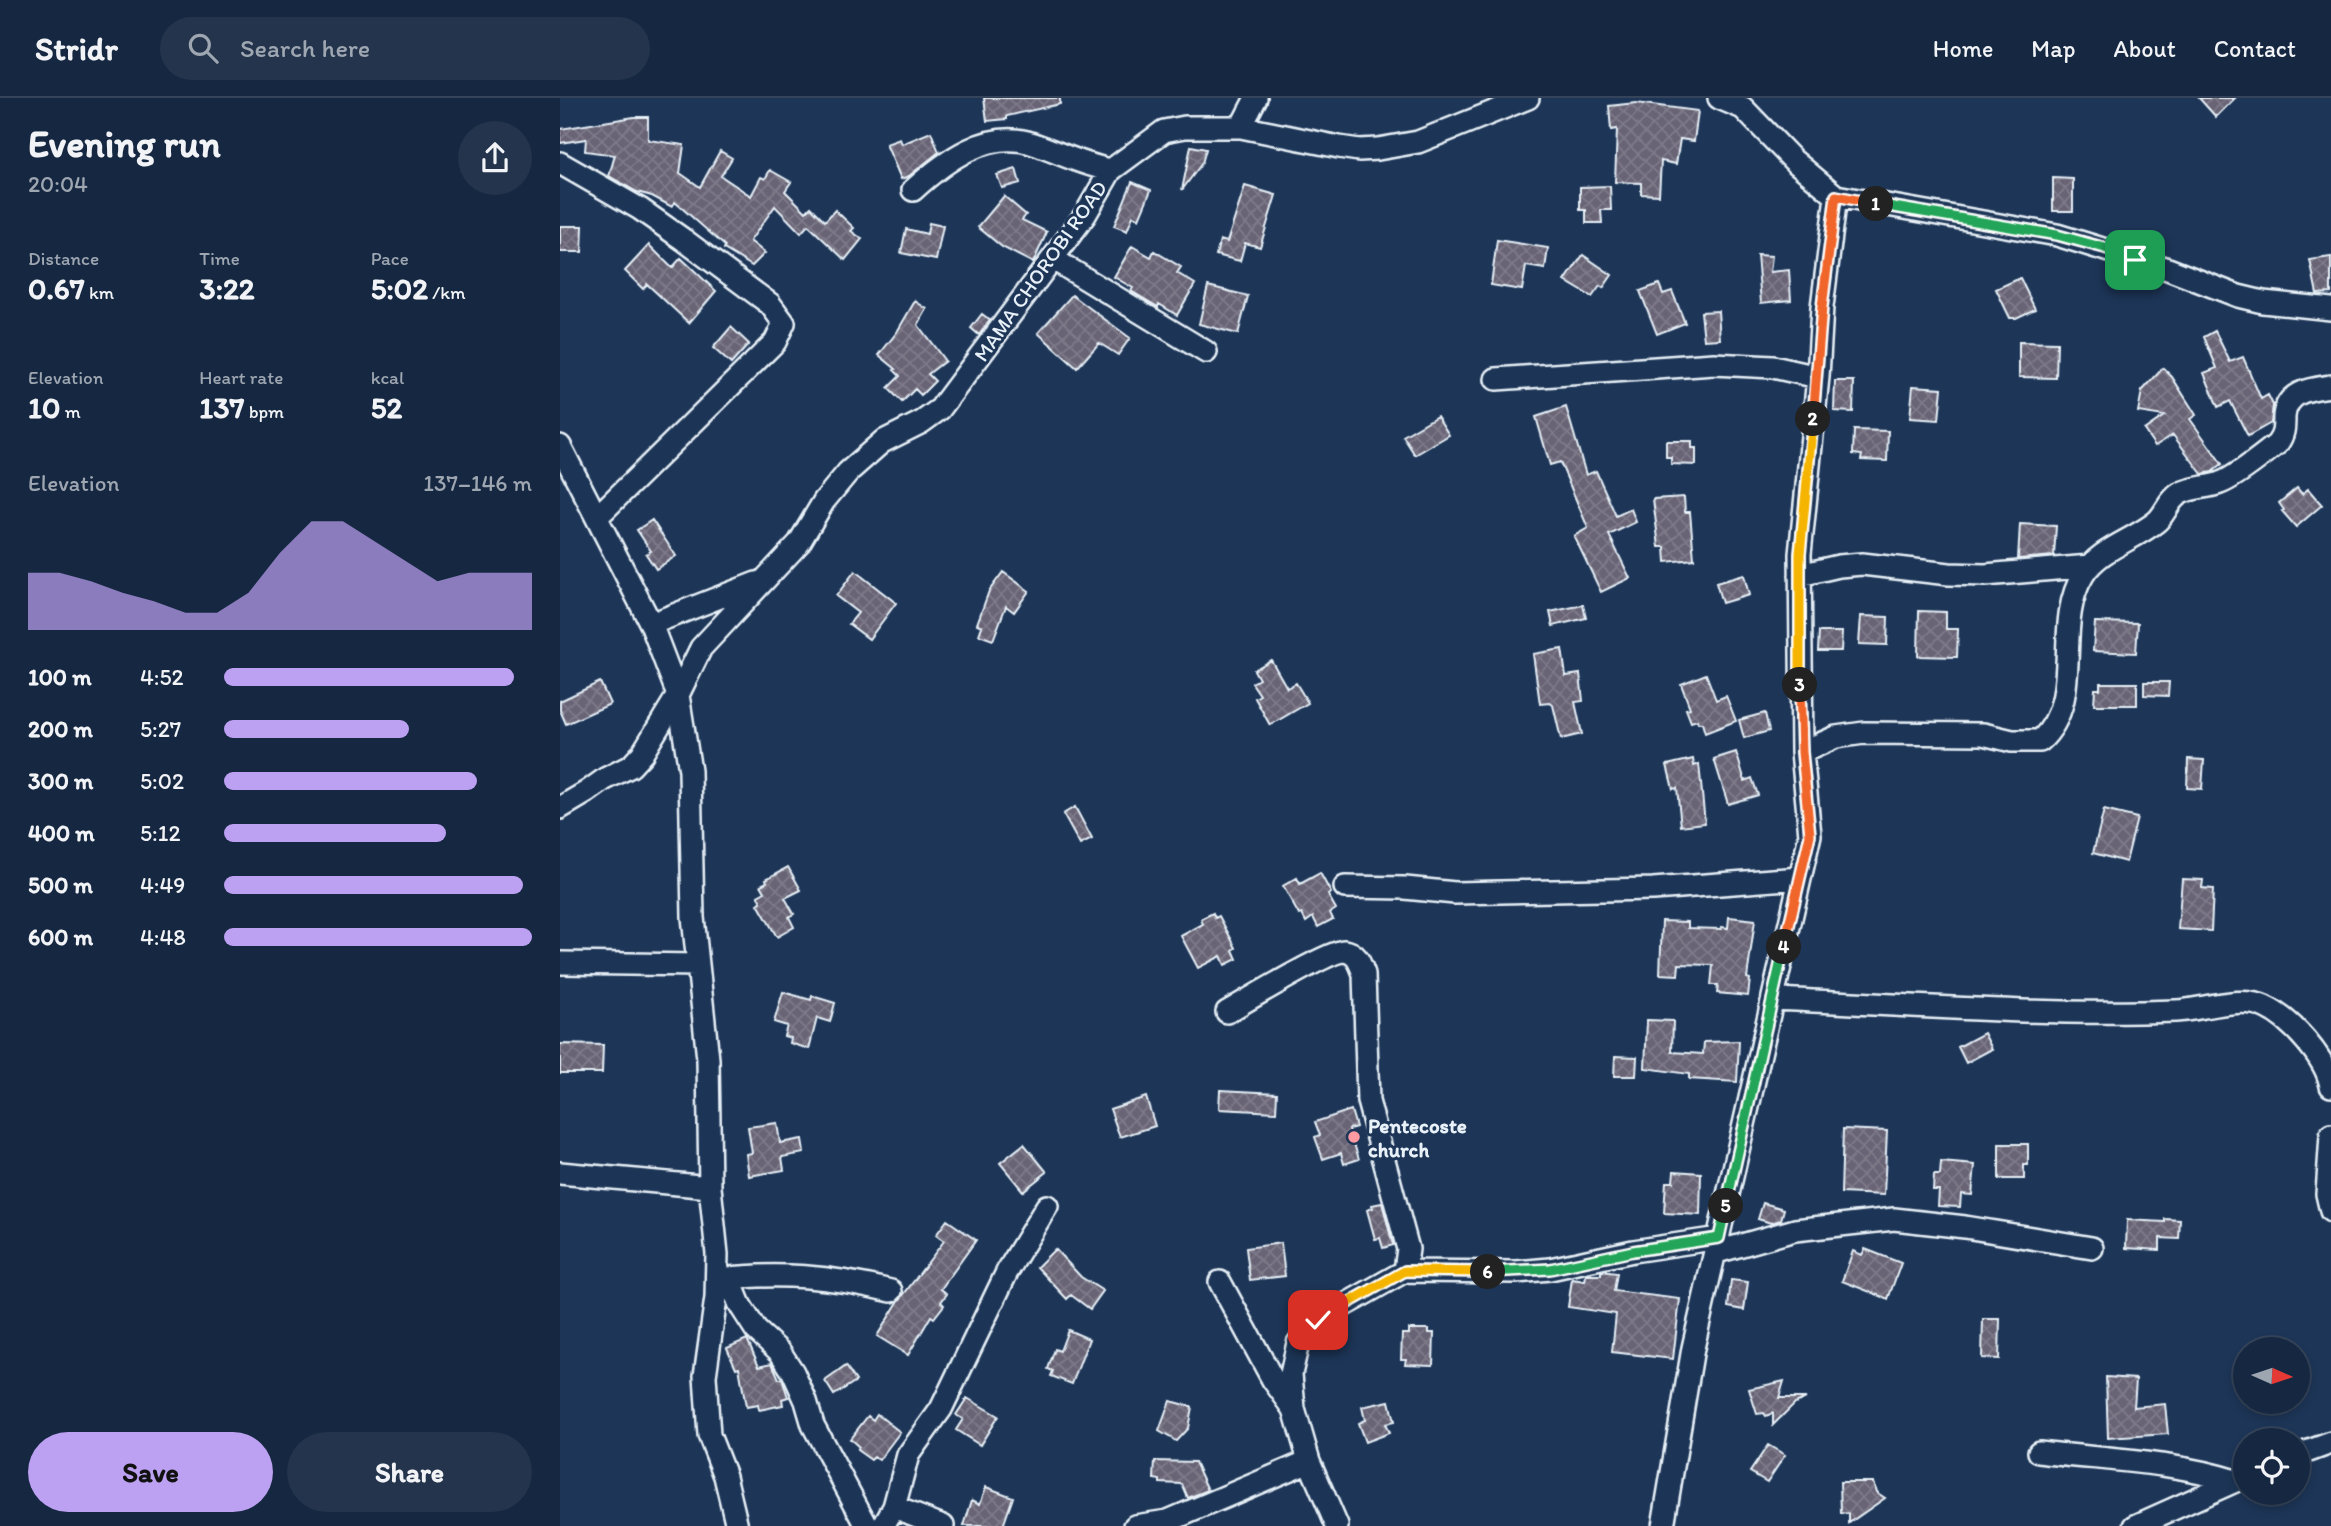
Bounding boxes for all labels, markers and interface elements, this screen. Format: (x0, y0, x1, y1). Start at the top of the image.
search box (160, 17, 650, 80)
text: Stridr (35, 29, 118, 68)
icon: search (184, 29, 222, 67)
text: Search here (240, 32, 370, 64)
text: Home (1933, 34, 1993, 63)
text: Map (2031, 34, 2075, 63)
text: About (2113, 34, 2176, 63)
text: Contact (2214, 34, 2296, 63)
text: Evening run (28, 121, 221, 167)
button: share (458, 121, 532, 195)
text: 20:04 (28, 170, 88, 198)
street label: MAMA CHOROBI ROAD (968, 176, 1112, 366)
pin: 1 (1858, 186, 1894, 222)
text: 1 (1871, 192, 1880, 215)
pin (2105, 230, 2165, 290)
icon: arrive (2116, 241, 2154, 279)
text: Distance (28, 247, 99, 270)
text: Time (199, 247, 240, 270)
text: Pace (371, 247, 409, 270)
text: 0.67 (28, 270, 85, 307)
text: 3:22 (199, 270, 255, 307)
text: 5:02 (371, 270, 428, 307)
text: km (85, 281, 114, 304)
text: /km (428, 281, 465, 304)
text: Elevation (28, 366, 104, 389)
text: Heart rate (199, 366, 283, 389)
text: kcal (371, 366, 404, 389)
text: 10 (28, 389, 60, 426)
text: 137 (199, 389, 244, 426)
text: 52 (371, 389, 402, 426)
text: m (60, 400, 81, 423)
text: bpm (244, 400, 284, 423)
pin: 2 (1796, 402, 1830, 436)
text: 2 (1808, 407, 1818, 430)
text: Elevation (28, 469, 119, 497)
text: 137–146 m (423, 469, 532, 497)
text: 100 m (28, 663, 92, 691)
text: 4:52 (140, 663, 184, 691)
pin: 3 (1782, 668, 1818, 702)
text: 3 (1794, 673, 1805, 696)
text: 200 m (28, 715, 93, 743)
text: 5:27 (140, 715, 181, 743)
text: 300 m (28, 767, 93, 795)
text: 5:02 (140, 767, 184, 795)
text: 400 m (28, 819, 95, 847)
text: 5:12 (140, 819, 180, 847)
text: 500 m (28, 871, 93, 899)
text: 4:49 (140, 871, 185, 899)
text: 600 m (28, 923, 93, 951)
text: 4:48 (140, 923, 186, 951)
pin: 4 (1766, 930, 1802, 964)
text: 4 (1778, 935, 1789, 958)
place label: Pentecoste church (1368, 1113, 1467, 1162)
marker: Pentecoste church (1346, 1129, 1362, 1145)
pin: 5 (1708, 1188, 1744, 1224)
text: 5 (1721, 1194, 1730, 1217)
pin: 6 (1471, 1254, 1506, 1290)
text: 6 (1482, 1260, 1493, 1283)
pin (1288, 1290, 1348, 1350)
icon: check (1299, 1301, 1337, 1339)
north arrow (2233, 1337, 2310, 1414)
map controls (2233, 1337, 2310, 1505)
button: locate (2233, 1428, 2310, 1505)
button: Save (28, 1432, 273, 1512)
button: Share (287, 1432, 532, 1512)

